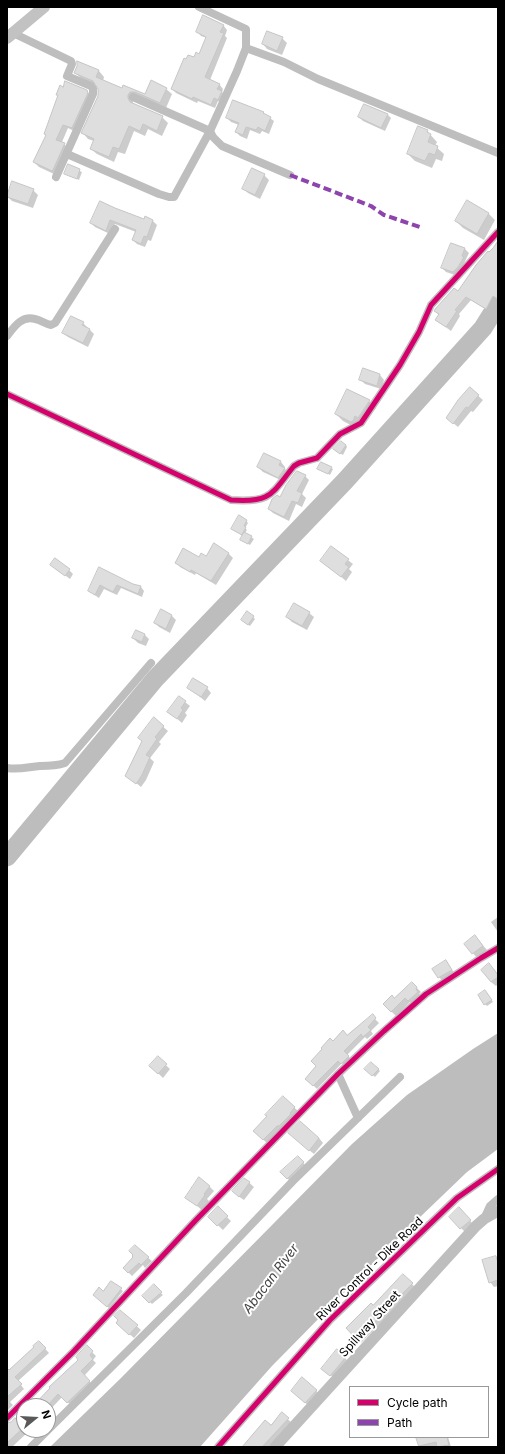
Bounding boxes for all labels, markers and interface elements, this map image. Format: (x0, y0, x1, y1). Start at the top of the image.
street label: River Control - Dike Road (314, 1214, 426, 1324)
water label: Abacan River (240, 1241, 302, 1317)
street label: Spillway Street (337, 1288, 403, 1360)
legend (349, 1386, 489, 1438)
text: Cycle path (387, 1395, 448, 1410)
north arrow (16, 1398, 56, 1438)
text: N (39, 1408, 54, 1421)
text: Path (387, 1415, 412, 1430)

